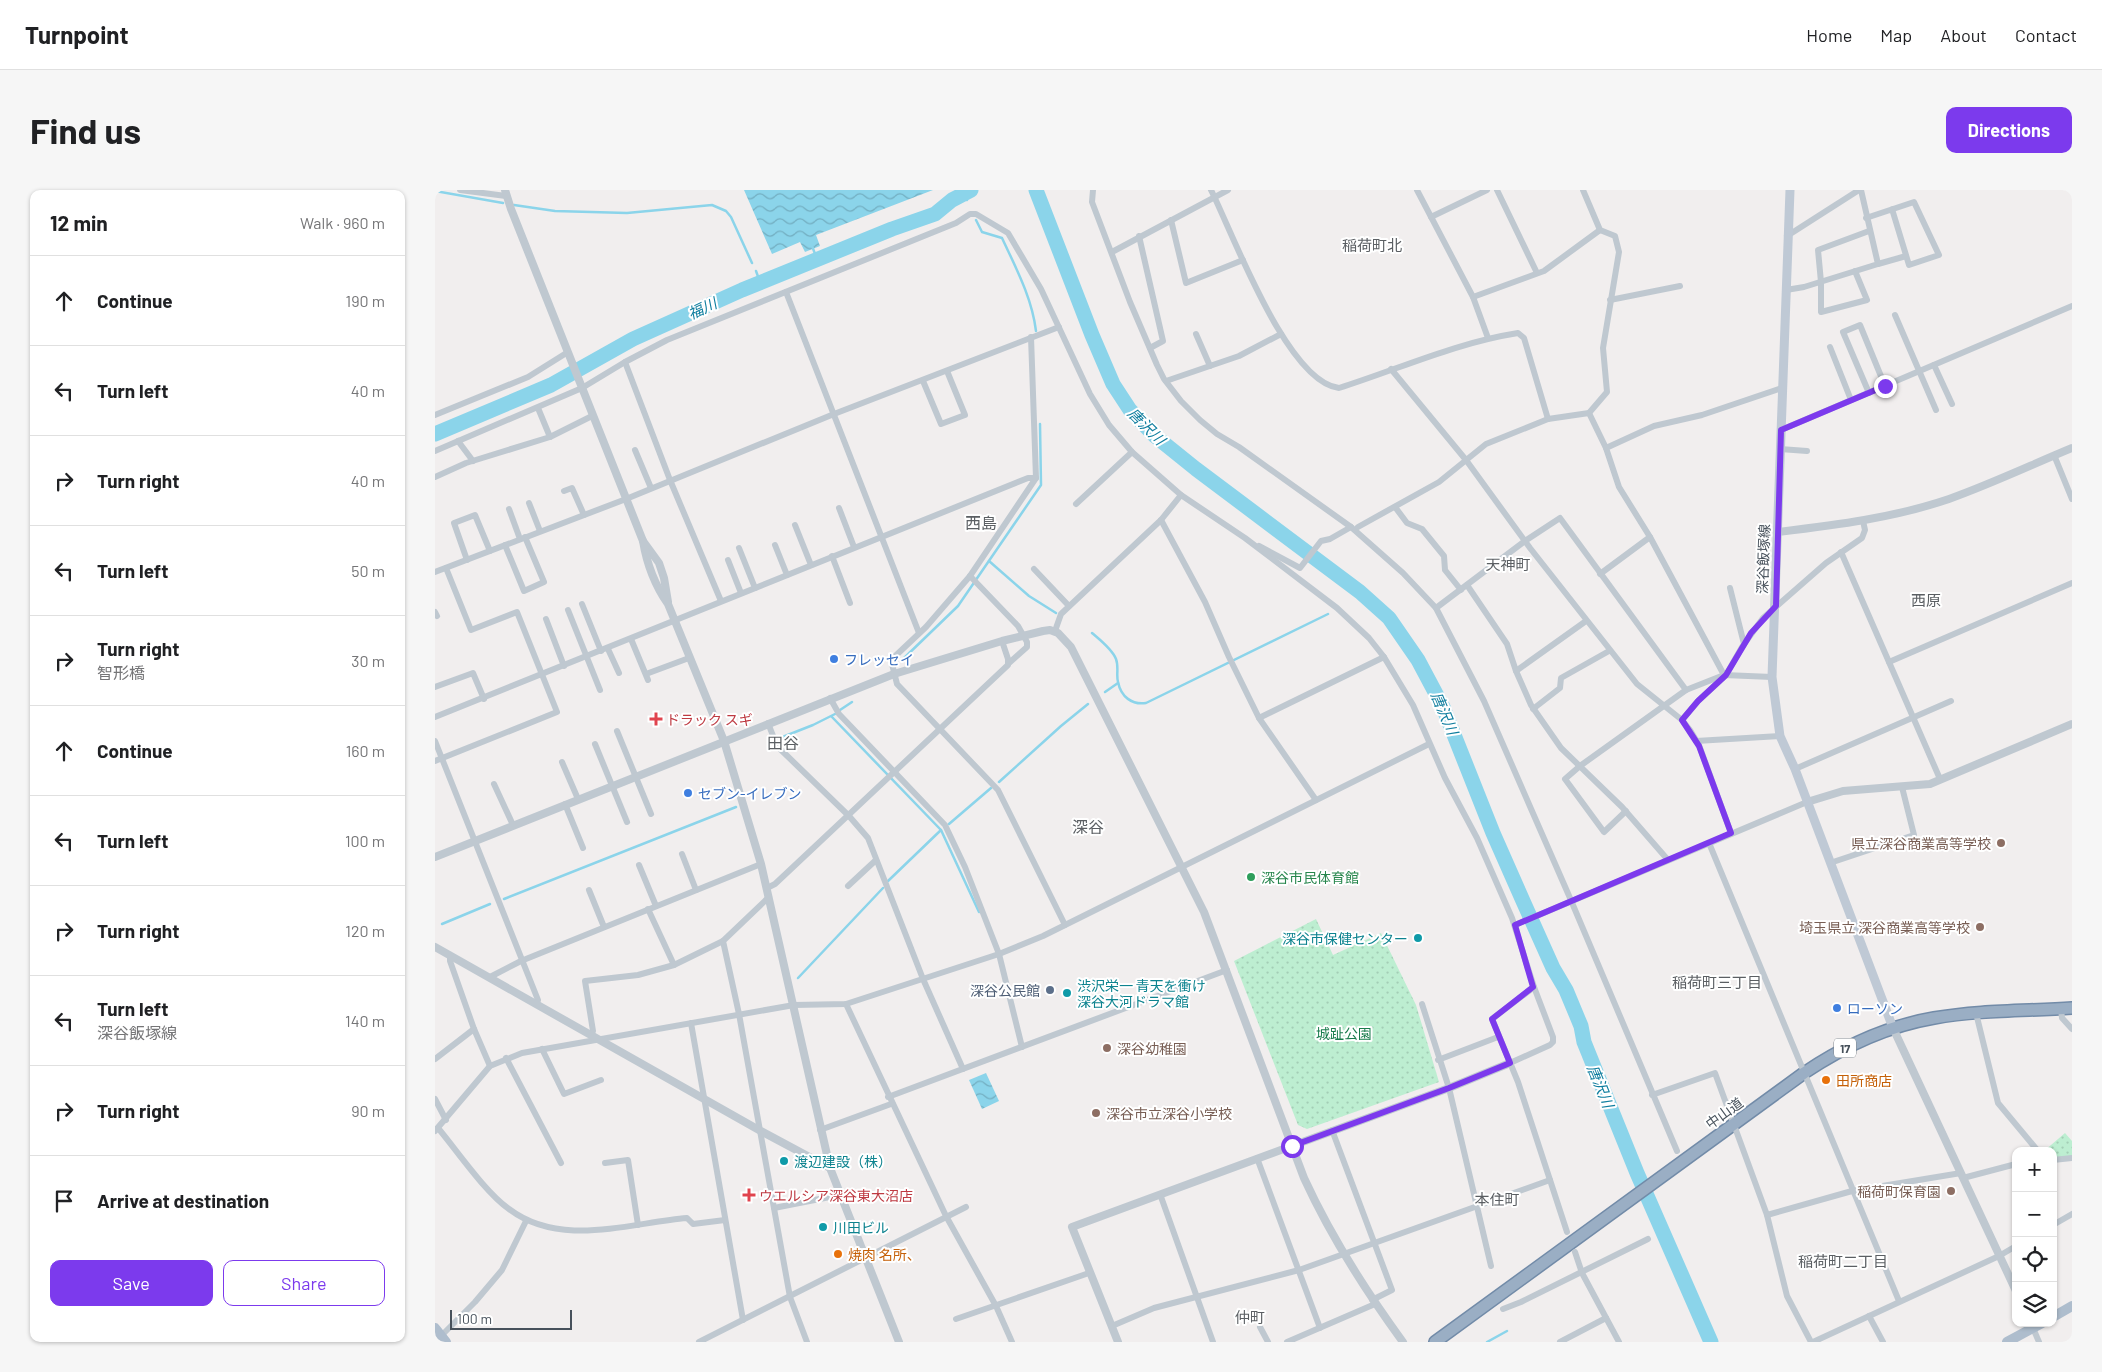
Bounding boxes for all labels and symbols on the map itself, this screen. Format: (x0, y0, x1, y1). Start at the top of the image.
district label: 稲荷町北 (1342, 236, 1402, 254)
water label: 福川 (685, 293, 721, 322)
route end (1874, 375, 1897, 398)
water label: 唐沢川 (1125, 404, 1171, 450)
district label: 西島 (965, 513, 997, 532)
street label: 深谷飯塚線 (1753, 524, 1773, 594)
district label: 天神町 (1485, 555, 1531, 573)
district label: 西原 (1911, 591, 1941, 609)
place label: フレッセイ (844, 651, 914, 668)
marker: フレッセイ (828, 653, 840, 665)
water label: 唐沢川 (1428, 689, 1463, 739)
place label: ドラック スギ (666, 711, 753, 728)
marker: ドラック スギ (650, 713, 662, 725)
district label: 田谷 (767, 733, 799, 752)
place label: セブン-イレブン (698, 785, 802, 802)
marker: セブン-イレブン (682, 787, 694, 799)
district label: 深谷 (1072, 817, 1104, 836)
place label: 県立深谷商業高等学校 (1851, 835, 1991, 852)
marker: 県立深谷商業高等学校 (1995, 837, 2007, 849)
place label: 深谷市民体育館 (1261, 869, 1359, 886)
marker: 深谷市民体育館 (1245, 871, 1257, 883)
place label: 埼玉県立 深谷商業高等学校 (1799, 919, 1970, 936)
marker: 埼玉県立 深谷商業高等学校 (1974, 921, 1986, 933)
place label: 深谷市保健センター (1282, 930, 1408, 947)
marker: 深谷市保健センター (1412, 932, 1424, 944)
district label: 稲荷町三丁目 (1672, 973, 1762, 991)
place label: 渋沢栄一 青天を衝け 深谷大河ドラマ館 (1077, 977, 1206, 1010)
place label: 深谷公民館 (970, 982, 1040, 999)
marker: 深谷公民館 (1044, 984, 1056, 996)
marker: 渋沢栄一 青天を衝け 深谷大河ドラマ館 (1061, 987, 1073, 999)
place label: ローソン (1847, 1000, 1903, 1017)
marker: ローソン (1831, 1002, 1843, 1014)
park label: 城趾公園 (1316, 1025, 1372, 1042)
road number: 17 (1834, 1038, 1856, 1058)
place label: 深谷幼稚園 (1117, 1040, 1187, 1057)
marker: 深谷幼稚園 (1101, 1042, 1113, 1054)
water label: 唐沢川 (1584, 1062, 1619, 1112)
place label: 田所商店 (1836, 1072, 1892, 1089)
marker: 田所商店 (1820, 1074, 1832, 1086)
street label: 中山道 (1702, 1094, 1746, 1132)
place label: 深谷市立深谷小学校 (1106, 1105, 1232, 1122)
marker: 深谷市立深谷小学校 (1090, 1107, 1102, 1119)
route start (1281, 1135, 1304, 1158)
place label: 渡辺建設（株） (794, 1153, 892, 1170)
marker: 渡辺建設（株） (778, 1155, 790, 1167)
place label: 稲荷町保育園 (1857, 1183, 1941, 1200)
marker: 稲荷町保育園 (1945, 1185, 1957, 1197)
place label: ウエルシア深谷東大沼店 (759, 1187, 913, 1204)
marker: ウエルシア深谷東大沼店 (743, 1189, 755, 1201)
district label: 本住町 (1474, 1190, 1520, 1208)
place label: 川田ビル (833, 1219, 889, 1236)
marker: 川田ビル (817, 1221, 829, 1233)
place label: 焼肉 名所、 (848, 1246, 921, 1263)
marker: 焼肉 名所、 (832, 1248, 844, 1260)
district label: 稲荷町二丁目 (1798, 1252, 1888, 1270)
scale bar (450, 1307, 573, 1330)
district label: 仲町 (1235, 1308, 1265, 1326)

